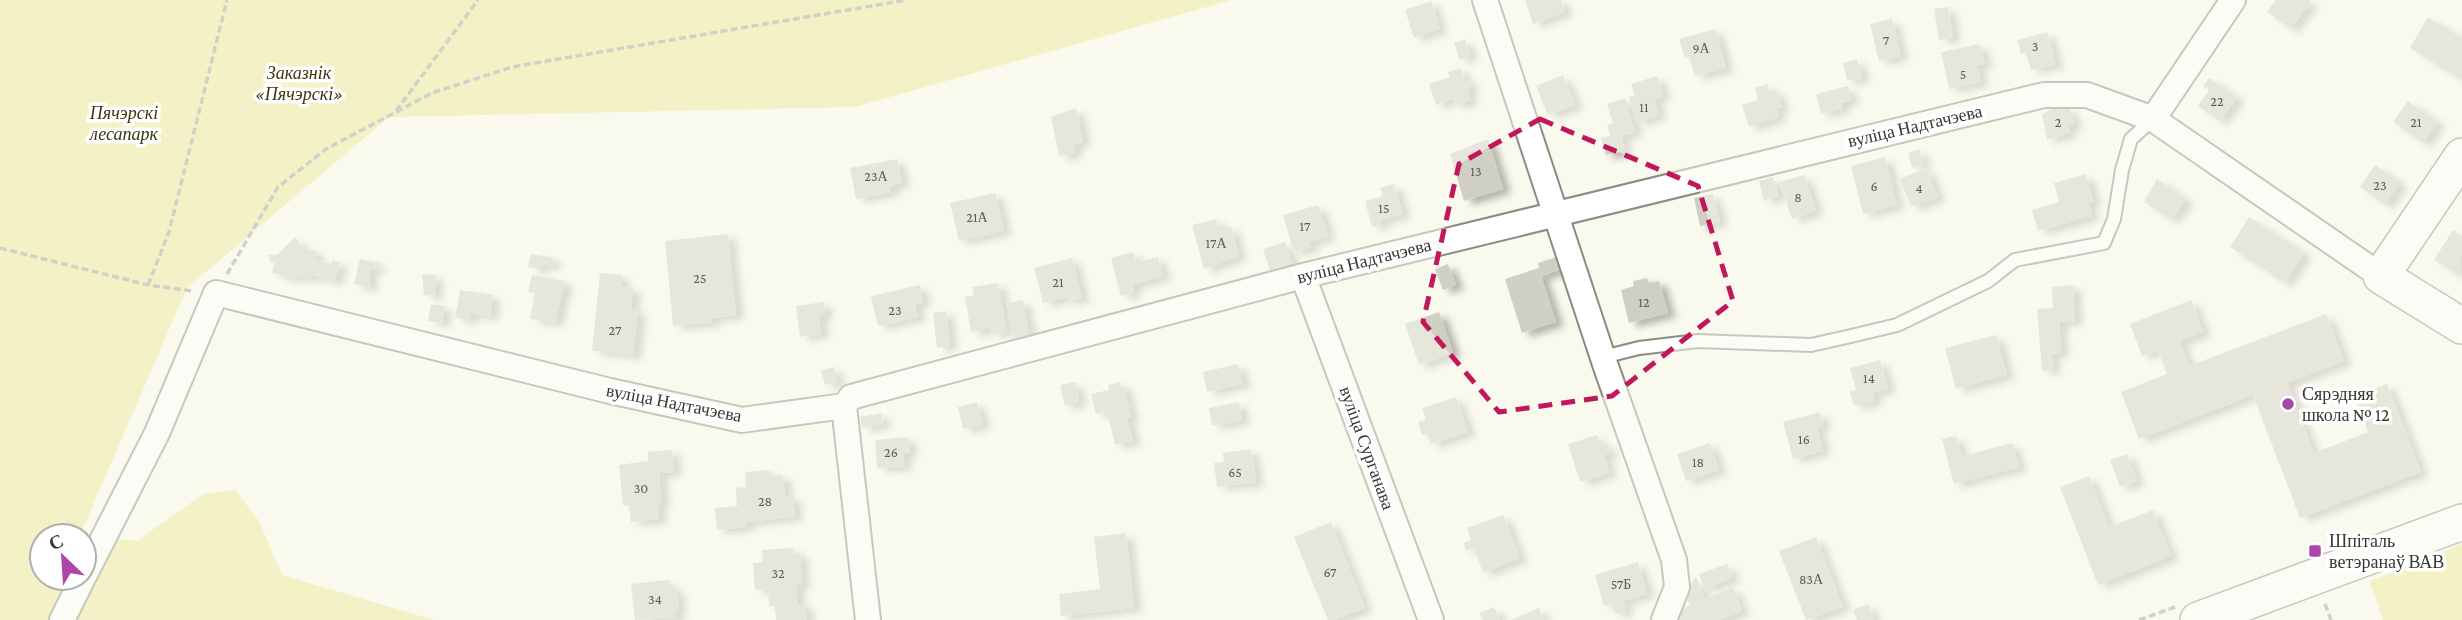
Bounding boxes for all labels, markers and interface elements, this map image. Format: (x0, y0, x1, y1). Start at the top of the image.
house number: 7 (1883, 32, 1890, 48)
house number: 3 (2032, 38, 2038, 54)
house number: 9А (1692, 40, 1710, 56)
park label: Заказнік «Пячэрскі» (255, 63, 343, 104)
house number: 5 (1960, 66, 1966, 82)
house number: 22 (2210, 93, 2224, 109)
house number: 11 (1639, 99, 1649, 115)
street label: вуліца Надтачэева (1846, 101, 1984, 151)
park label: Пячэрскі лесапарк (89, 103, 159, 144)
house number: 2 (2055, 114, 2062, 130)
house number: 21 (2410, 114, 2422, 130)
house number: 13 (1470, 163, 1482, 179)
house number: 23А (864, 168, 889, 184)
house number: 23 (2373, 177, 2387, 193)
house number: 6 (1870, 178, 1878, 194)
house number: 4 (1915, 180, 1923, 196)
house number: 8 (1794, 189, 1802, 205)
house number: 15 (1378, 200, 1390, 216)
house number: 21А (966, 209, 989, 225)
house number: 17 (1299, 218, 1311, 234)
house number: 17А (1205, 235, 1227, 251)
street label: вуліца Надтачэева (1295, 235, 1433, 287)
house number: 25 (693, 270, 707, 286)
house number: 21 (1052, 274, 1064, 290)
house number: 12 (1638, 294, 1650, 310)
house number: 23 (888, 302, 902, 318)
house number: 27 (609, 322, 622, 338)
house number: 14 (1863, 370, 1875, 386)
street label: вуліца Надтачэева (605, 380, 743, 426)
street label: вуліца Сурганава (1335, 384, 1399, 512)
place label: Сярэдняя школа № 12 (2302, 384, 2390, 425)
marker: Сярэдняя школа № 12 (2280, 396, 2296, 412)
house number: 16 (1798, 431, 1810, 447)
house number: 26 (884, 444, 898, 460)
house number: 18 (1692, 454, 1704, 470)
house number: 65 (1228, 464, 1242, 480)
house number: 30 (634, 480, 648, 496)
house number: 28 (758, 493, 772, 509)
north arrow (28, 522, 98, 592)
text: С (45, 530, 67, 554)
place label: Шпіталь ветэранаў ВАВ (2329, 531, 2444, 572)
marker: Шпіталь ветэранаў ВАВ (2307, 543, 2323, 559)
house number: 67 (1323, 564, 1337, 580)
house number: 32 (771, 565, 785, 581)
house number: 83А (1799, 571, 1824, 587)
house number: 57Б (1611, 576, 1631, 592)
house number: 34 (648, 591, 662, 607)

